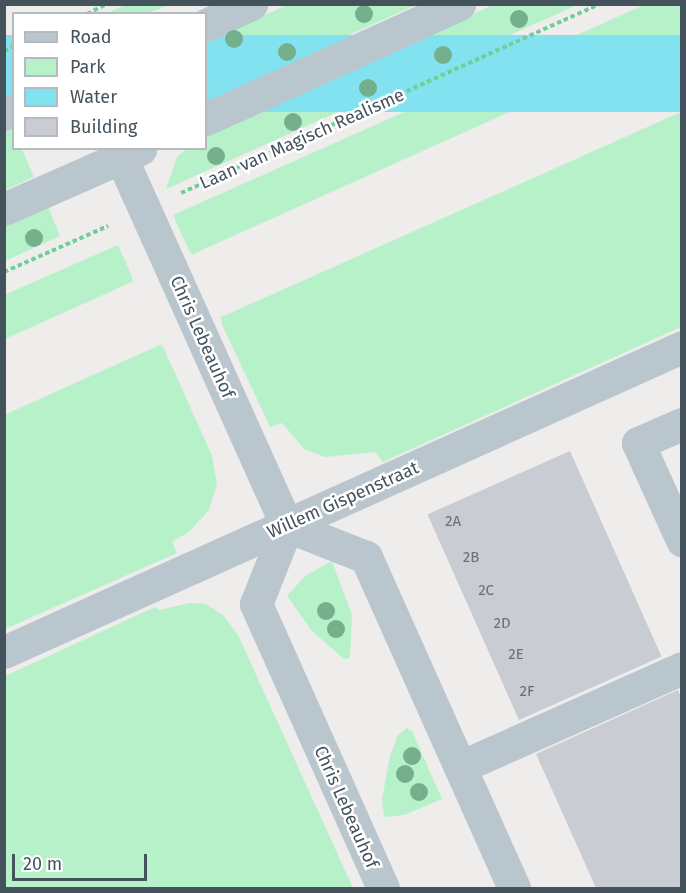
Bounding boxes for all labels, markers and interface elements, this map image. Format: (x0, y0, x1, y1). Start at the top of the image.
legend (12, 12, 207, 150)
text: Road (70, 26, 112, 48)
text: Park (70, 56, 105, 78)
street label: Laan van Magisch Realisme (196, 84, 408, 194)
text: Water (70, 86, 117, 108)
text: Building (70, 116, 137, 138)
street label: Chris Lebeauhof (165, 272, 239, 402)
street label: Willem Gispenstraat (264, 457, 422, 543)
house number: 2A (445, 513, 461, 531)
house number: 2B (463, 549, 479, 567)
house number: 2C (478, 582, 494, 600)
house number: 2D (493, 615, 511, 633)
house number: 2E (508, 646, 524, 664)
house number: 2F (520, 683, 534, 701)
street label: Chris Lebeauhof (309, 742, 383, 872)
scale bar (15, 842, 150, 880)
text: 20 m (23, 853, 62, 875)

